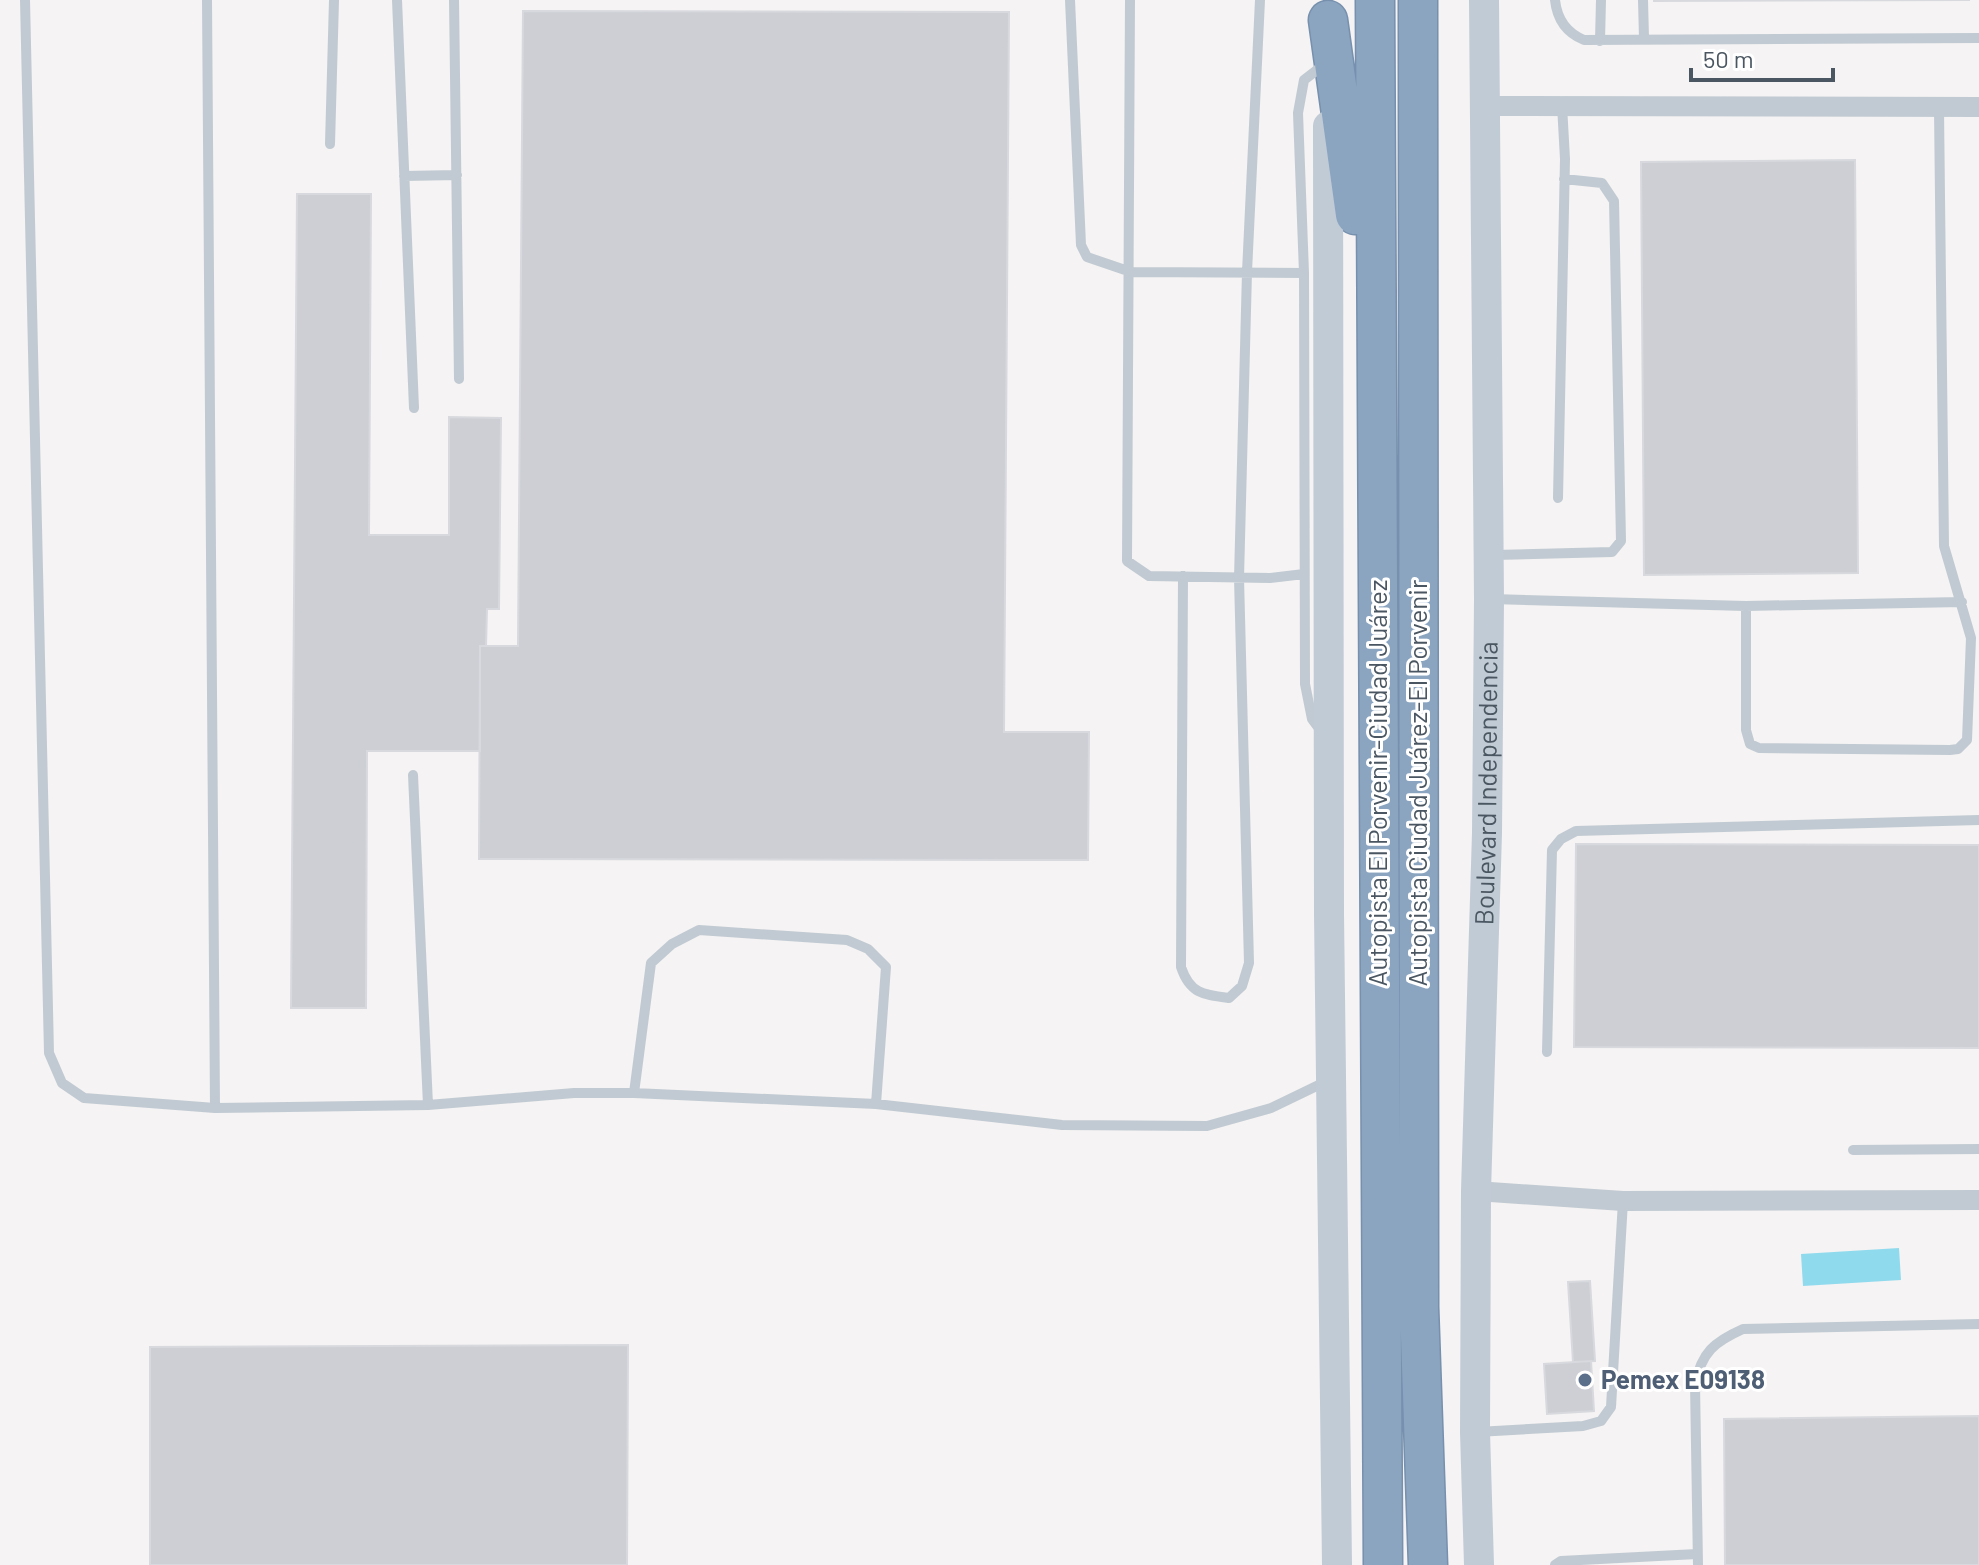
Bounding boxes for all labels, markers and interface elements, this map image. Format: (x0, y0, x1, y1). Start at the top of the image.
scale bar (1691, 32, 1833, 82)
text: 50 m (1703, 44, 1754, 73)
street label: Autopista Ciudad Juárez-El Porvenir (1401, 579, 1432, 986)
street label: Autopista El Porvenir-Ciudad Juárez (1361, 580, 1392, 986)
street label: Boulevard Independencia (1467, 641, 1503, 926)
place label: Pemex E09138 (1601, 1363, 1765, 1394)
marker: Pemex E09138 (1576, 1371, 1594, 1389)

